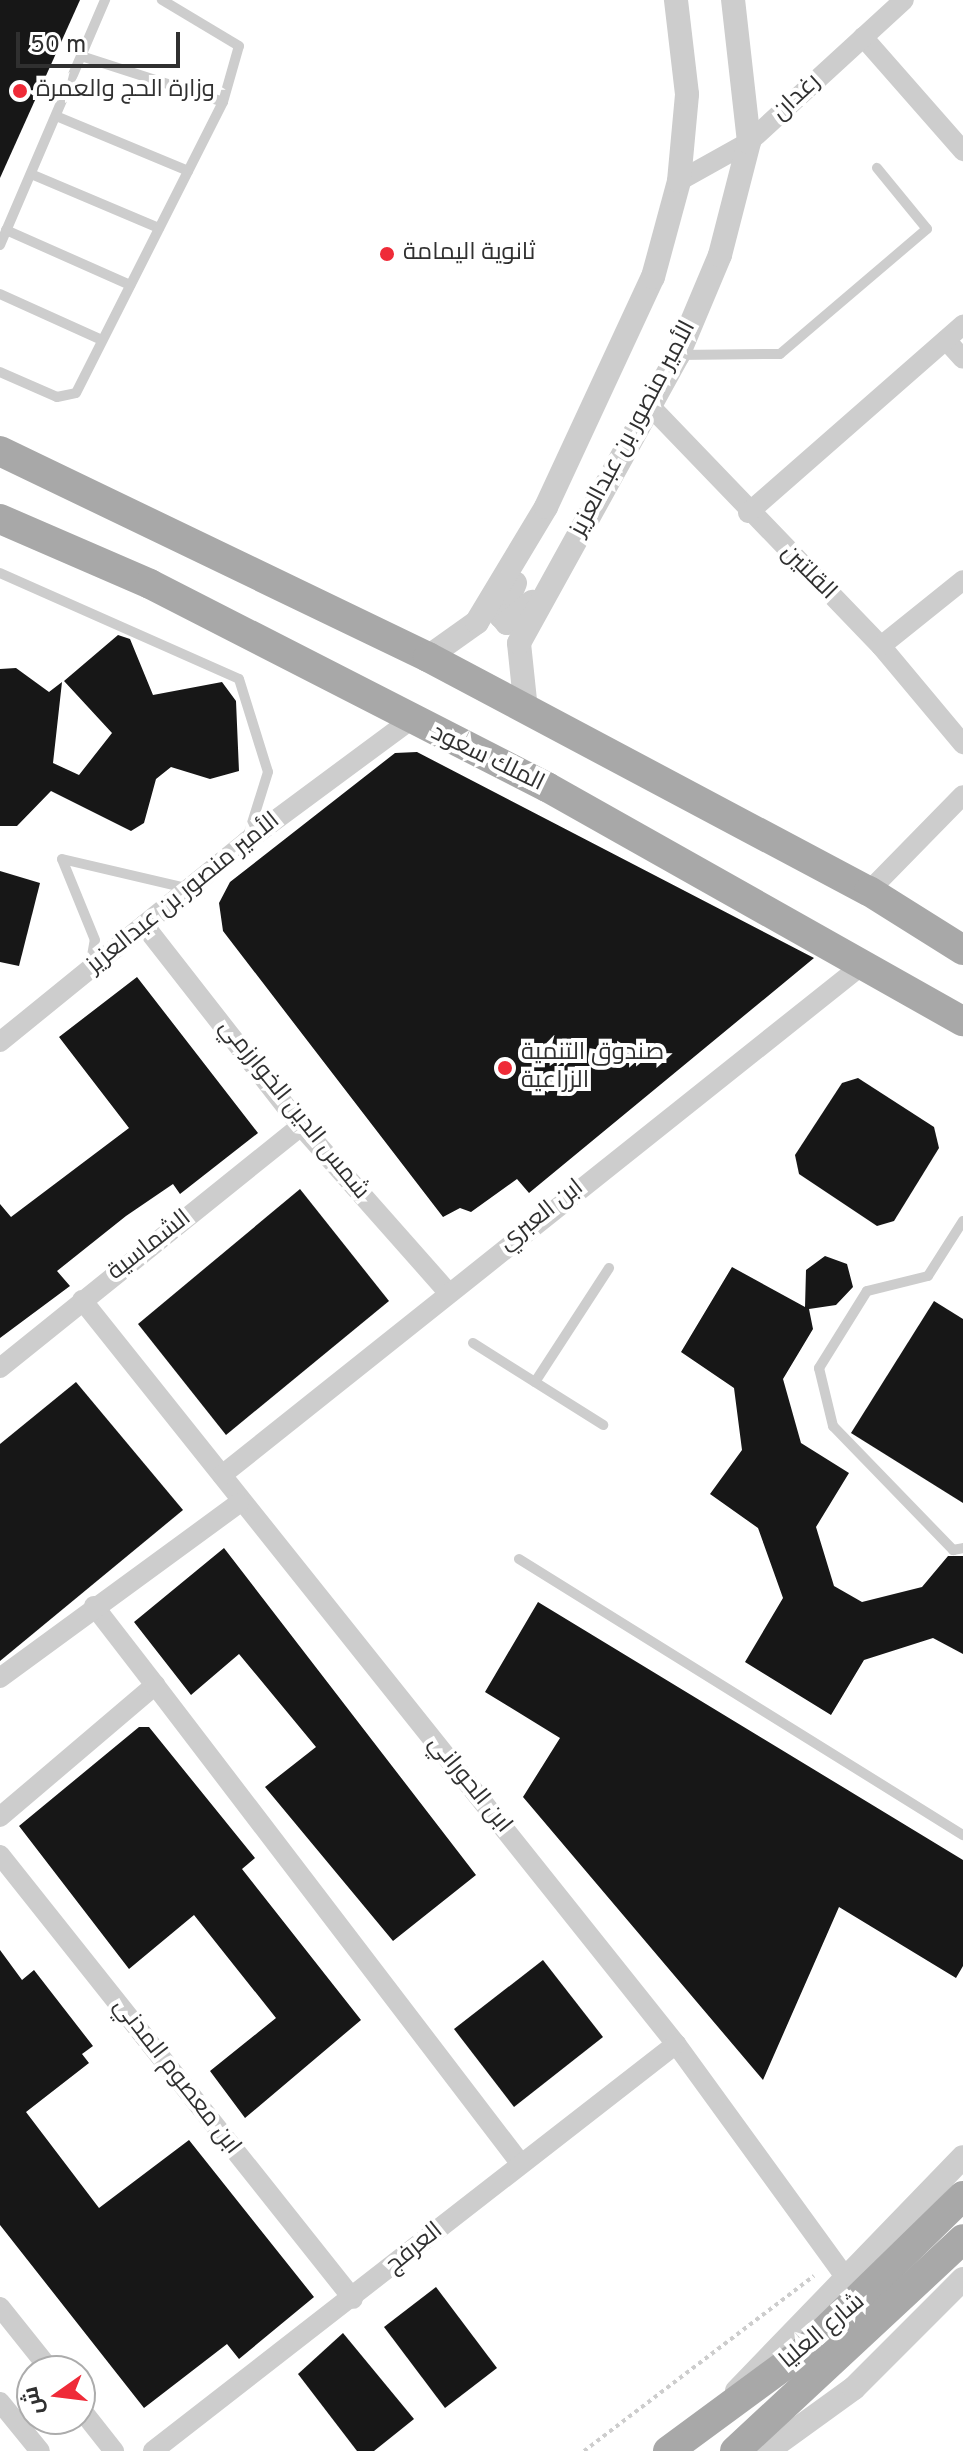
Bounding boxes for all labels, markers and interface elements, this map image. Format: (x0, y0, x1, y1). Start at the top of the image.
scale bar (20, 16, 184, 66)
text: 50 m (30, 31, 86, 61)
street label: رغدان (767, 68, 827, 128)
place label: وزارة الحج والعمرة (36, 77, 215, 105)
marker: وزارة الحج والعمرة (11, 82, 29, 100)
place label: ثانوية اليمامة (403, 240, 535, 268)
marker: ثانوية اليمامة (378, 245, 396, 263)
street label: الأمير منصور بن عبدالعزيز (565, 316, 703, 542)
street label: القلتين (774, 539, 842, 607)
street label: الملك سعود (426, 719, 548, 799)
street label: الأمير منصور بن عبدالعزيز (82, 807, 286, 981)
street label: شمس الدين الخوارزمي (212, 1014, 374, 1206)
place label: صندوق التنمية الزراعية (521, 1040, 664, 1096)
marker: صندوق التنمية الزراعية (496, 1059, 514, 1077)
street label: ابن العبري (494, 1174, 590, 1258)
street label: الشماسية (103, 1205, 197, 1287)
street label: ابن الحوراني (421, 1730, 517, 1840)
street label: ابن معصوم المدني (106, 1993, 246, 2161)
street label: العرفج (381, 2217, 449, 2281)
street label: شارع العليا (775, 2288, 871, 2376)
north arrow (16, 2355, 96, 2435)
text: ش (18, 2383, 51, 2417)

